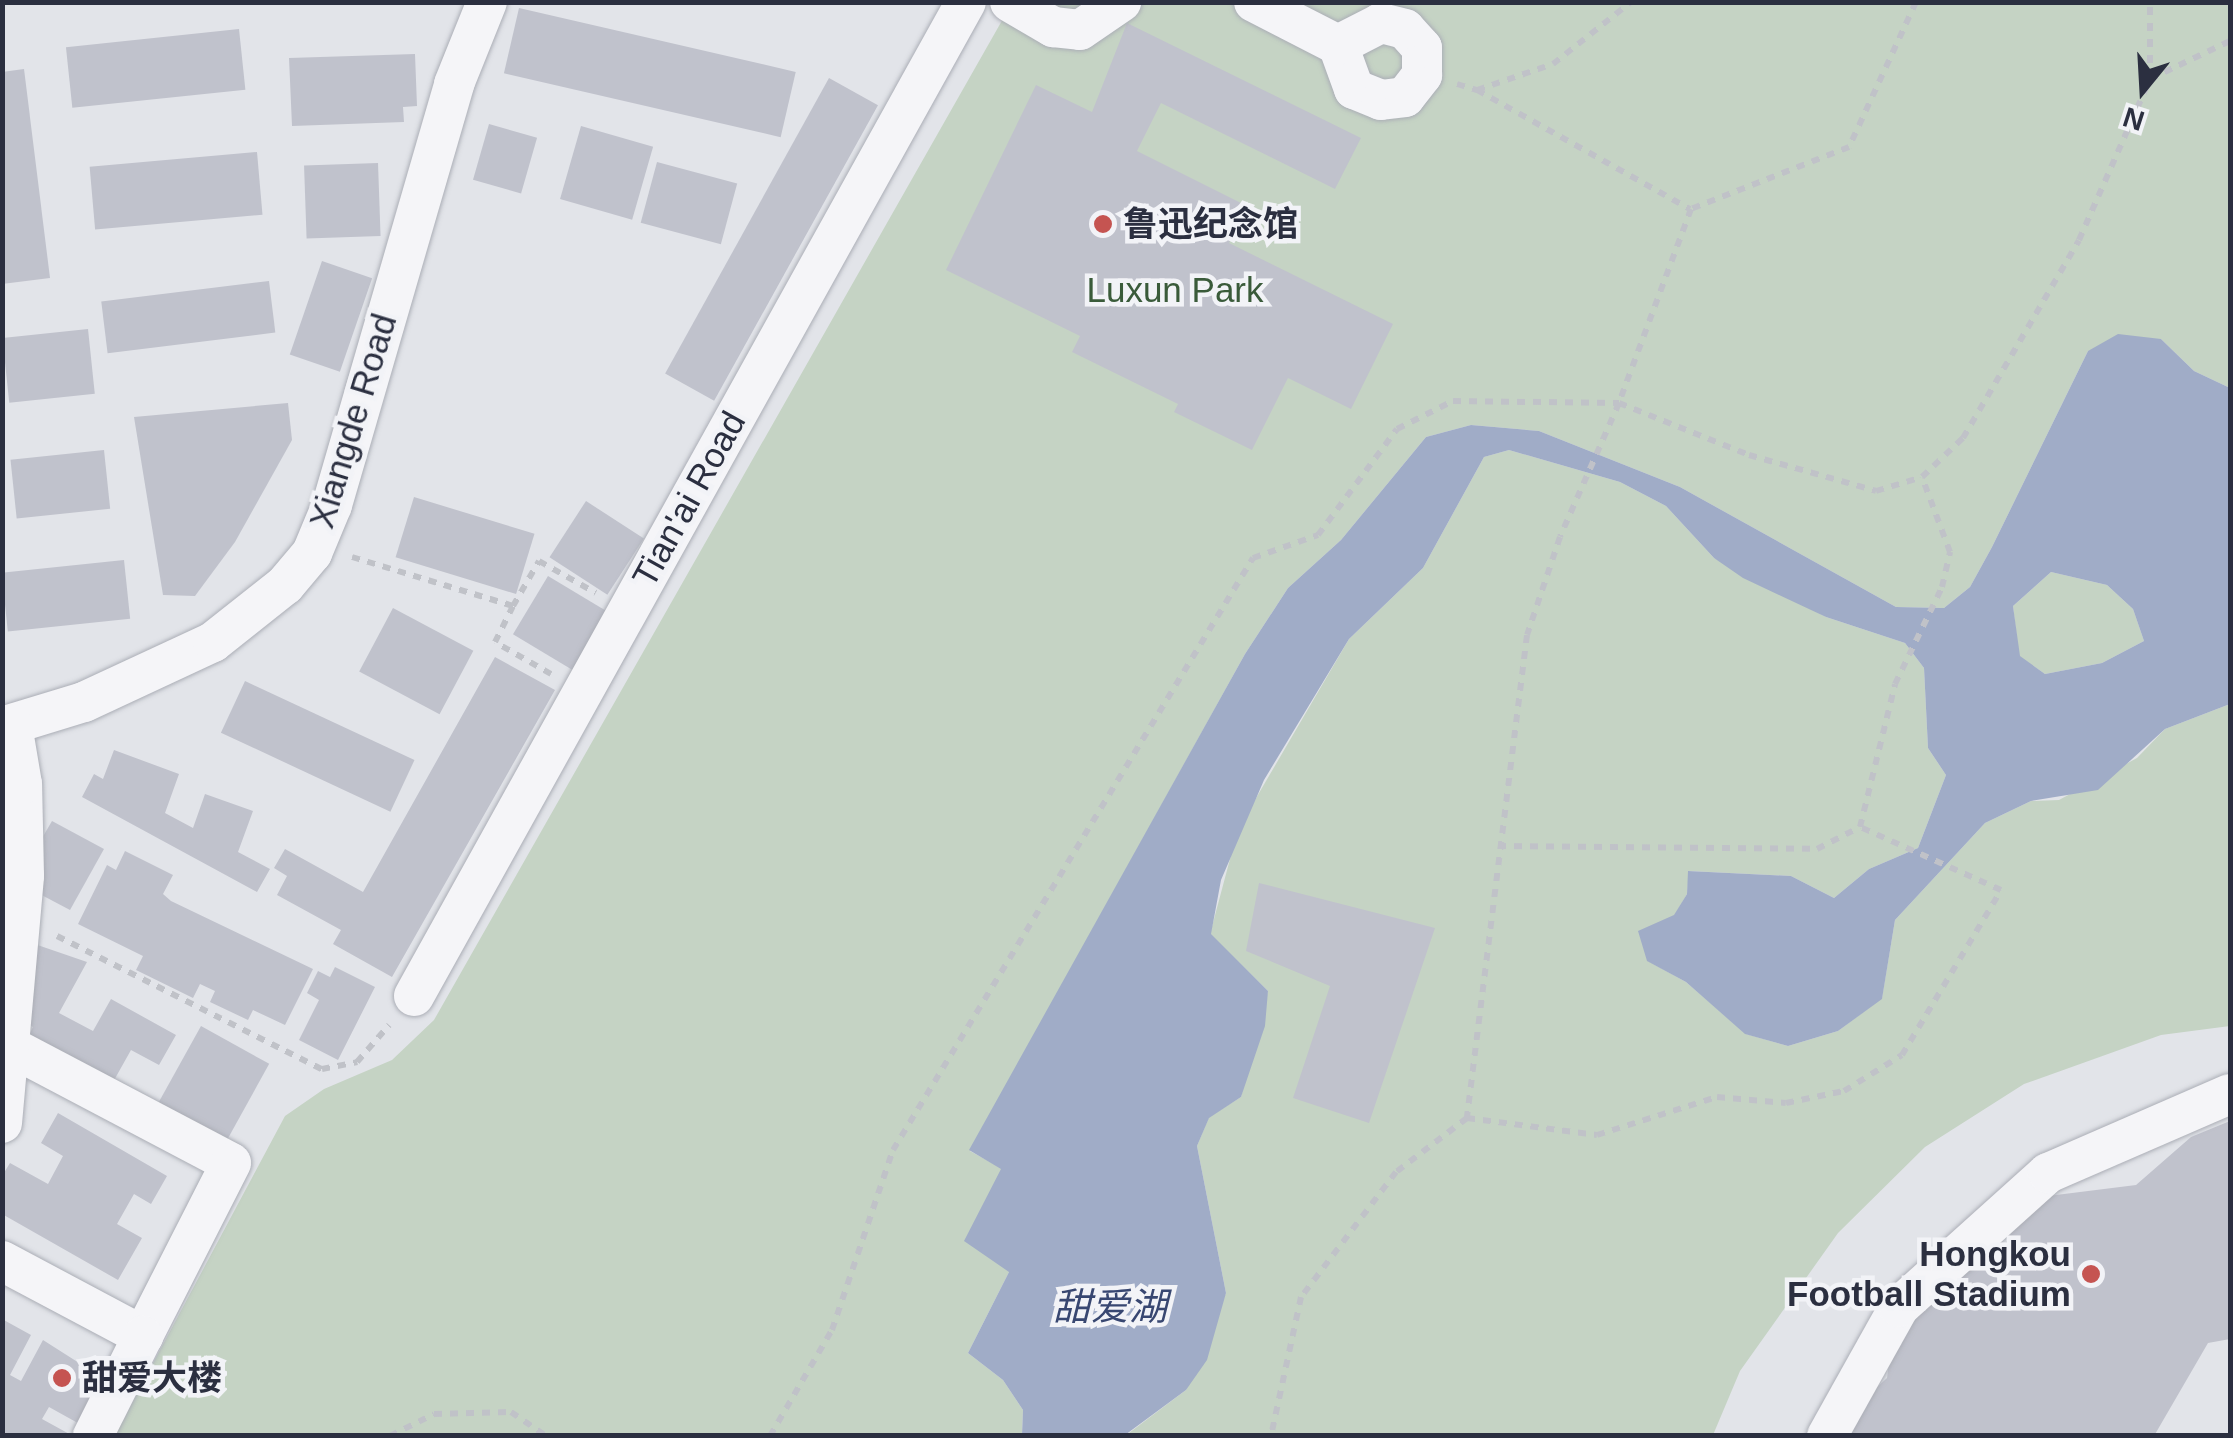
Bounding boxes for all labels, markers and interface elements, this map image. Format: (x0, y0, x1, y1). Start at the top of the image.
north arrow (2093, 40, 2193, 140)
text: N (2119, 101, 2148, 137)
place label: 鲁迅纪念馆 (1123, 203, 1298, 245)
marker: 鲁迅纪念馆 (1092, 213, 1114, 235)
park label: Luxun Park (1086, 269, 1264, 311)
street label: Xiangde Road (300, 309, 406, 533)
street label: Tian'ai Road (624, 404, 754, 594)
place label: Hongkou Football Stadium (1787, 1233, 2071, 1315)
marker: Hongkou Football Stadium (2080, 1263, 2102, 1285)
water label: 甜爱湖 (1053, 1285, 1167, 1331)
place label: 甜爱大楼 (82, 1357, 222, 1399)
marker: 甜爱大楼 (51, 1367, 73, 1389)

